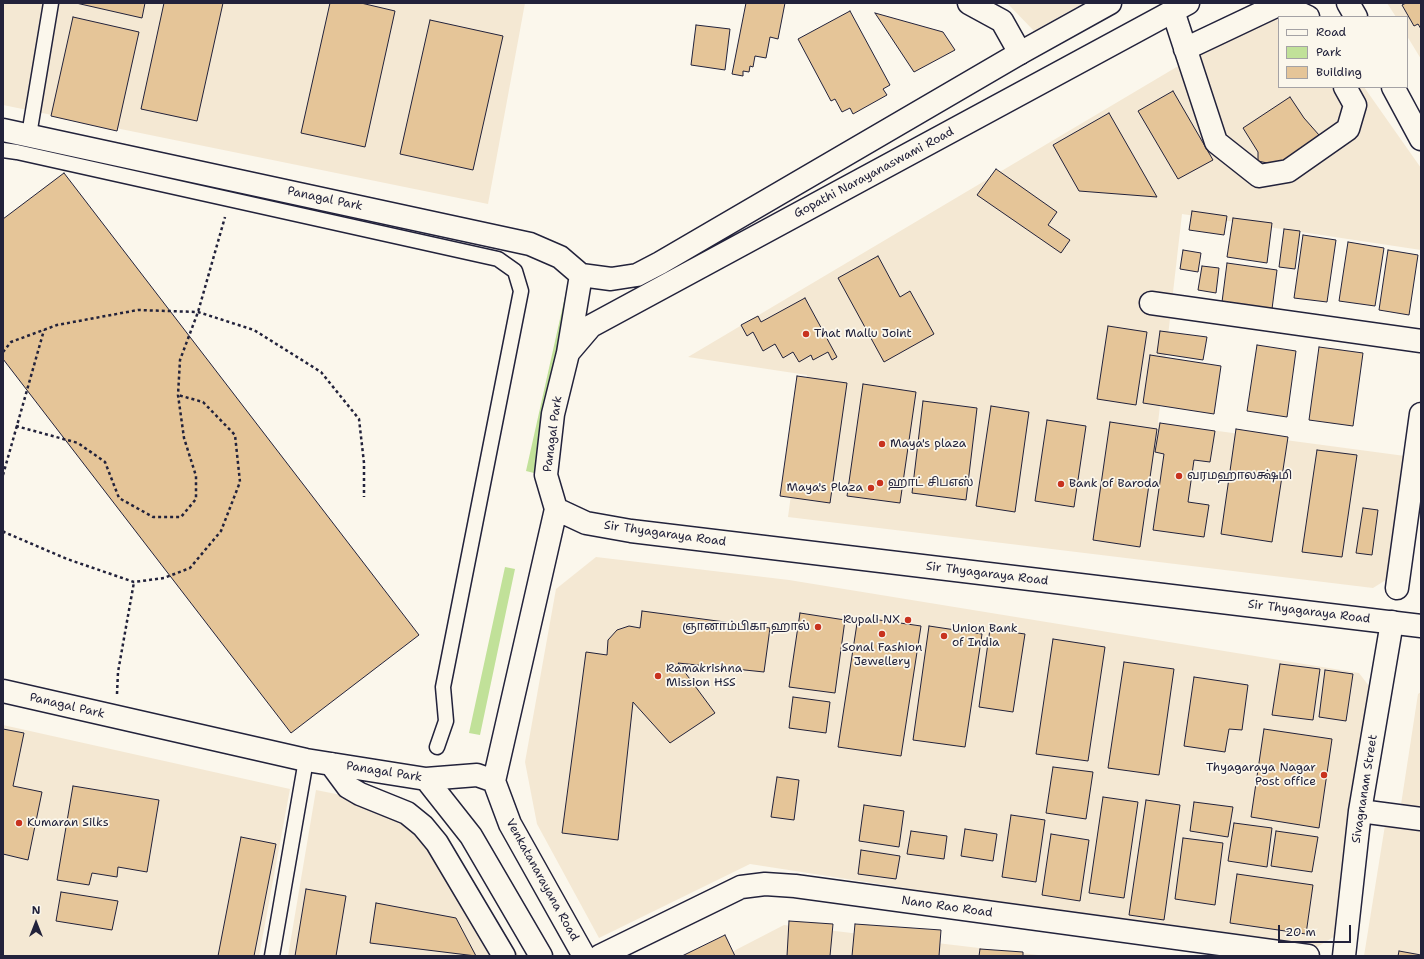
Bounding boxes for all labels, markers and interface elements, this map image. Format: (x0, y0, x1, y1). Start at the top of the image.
legend (1278, 16, 1408, 88)
text: Road (1316, 24, 1346, 40)
text: Park (1316, 44, 1342, 60)
text: Building (1316, 64, 1362, 80)
street label: Gopathi Narayanaswami Road (792, 125, 956, 221)
street label: Panagal Park (286, 184, 364, 214)
place label: That Mallu Joint (814, 327, 912, 341)
marker: That Mallu Joint (801, 329, 811, 339)
street label: Panagal Park (541, 395, 565, 473)
place label: Maya's plaza (890, 437, 966, 451)
marker: Maya's plaza (877, 439, 887, 449)
place label: வரமஹாலக்ஷ்மி (1187, 469, 1292, 483)
marker: வரமஹாலக்ஷ்மி (1174, 471, 1184, 481)
place label: ஹாட் சிபஎஸ் (888, 476, 973, 490)
place label: Bank of Baroda (1069, 477, 1159, 491)
marker: ஹாட் சிபஎஸ் (875, 478, 885, 488)
marker: Bank of Baroda (1056, 479, 1066, 489)
place label: Maya's Plaza (786, 481, 863, 495)
marker: Maya's Plaza (866, 483, 876, 493)
street label: Sir Thyagaraya Road (603, 518, 727, 550)
street label: Sir Thyagaraya Road (925, 559, 1049, 589)
street label: Sir Thyagaraya Road (1247, 597, 1371, 627)
place label: Rupali NX (843, 613, 900, 627)
marker: Rupali NX (903, 615, 913, 625)
place label: ஞானாம்பிகா ஹால் (682, 620, 810, 634)
marker: ஞானாம்பிகா ஹால் (813, 622, 823, 632)
place label: Union Bank of India (952, 622, 1018, 650)
marker: Sonal Fashion Jewellery (877, 629, 887, 639)
marker: Union Bank of India (939, 631, 949, 641)
place label: Sonal Fashion Jewellery (842, 641, 922, 669)
place label: Ramakrishna Mission HSS (666, 662, 742, 690)
marker: Ramakrishna Mission HSS (653, 671, 663, 681)
street label: Panagal Park (28, 690, 106, 722)
street label: Sivagnanam Street (1349, 734, 1381, 844)
street label: Panagal Park (345, 759, 423, 785)
place label: Thyagaraya Nagar Post office (1206, 761, 1316, 789)
marker: Thyagaraya Nagar Post office (1319, 770, 1329, 780)
place label: Kumaran Silks (27, 816, 109, 830)
street label: Venkatanarayana Road (502, 816, 582, 944)
marker: Kumaran Silks (14, 818, 24, 828)
street label: Nano Rao Road (900, 893, 994, 921)
north arrow (16, 903, 56, 943)
text: N (32, 903, 40, 918)
scale bar (1280, 917, 1353, 943)
text: 20 m (1285, 924, 1316, 940)

